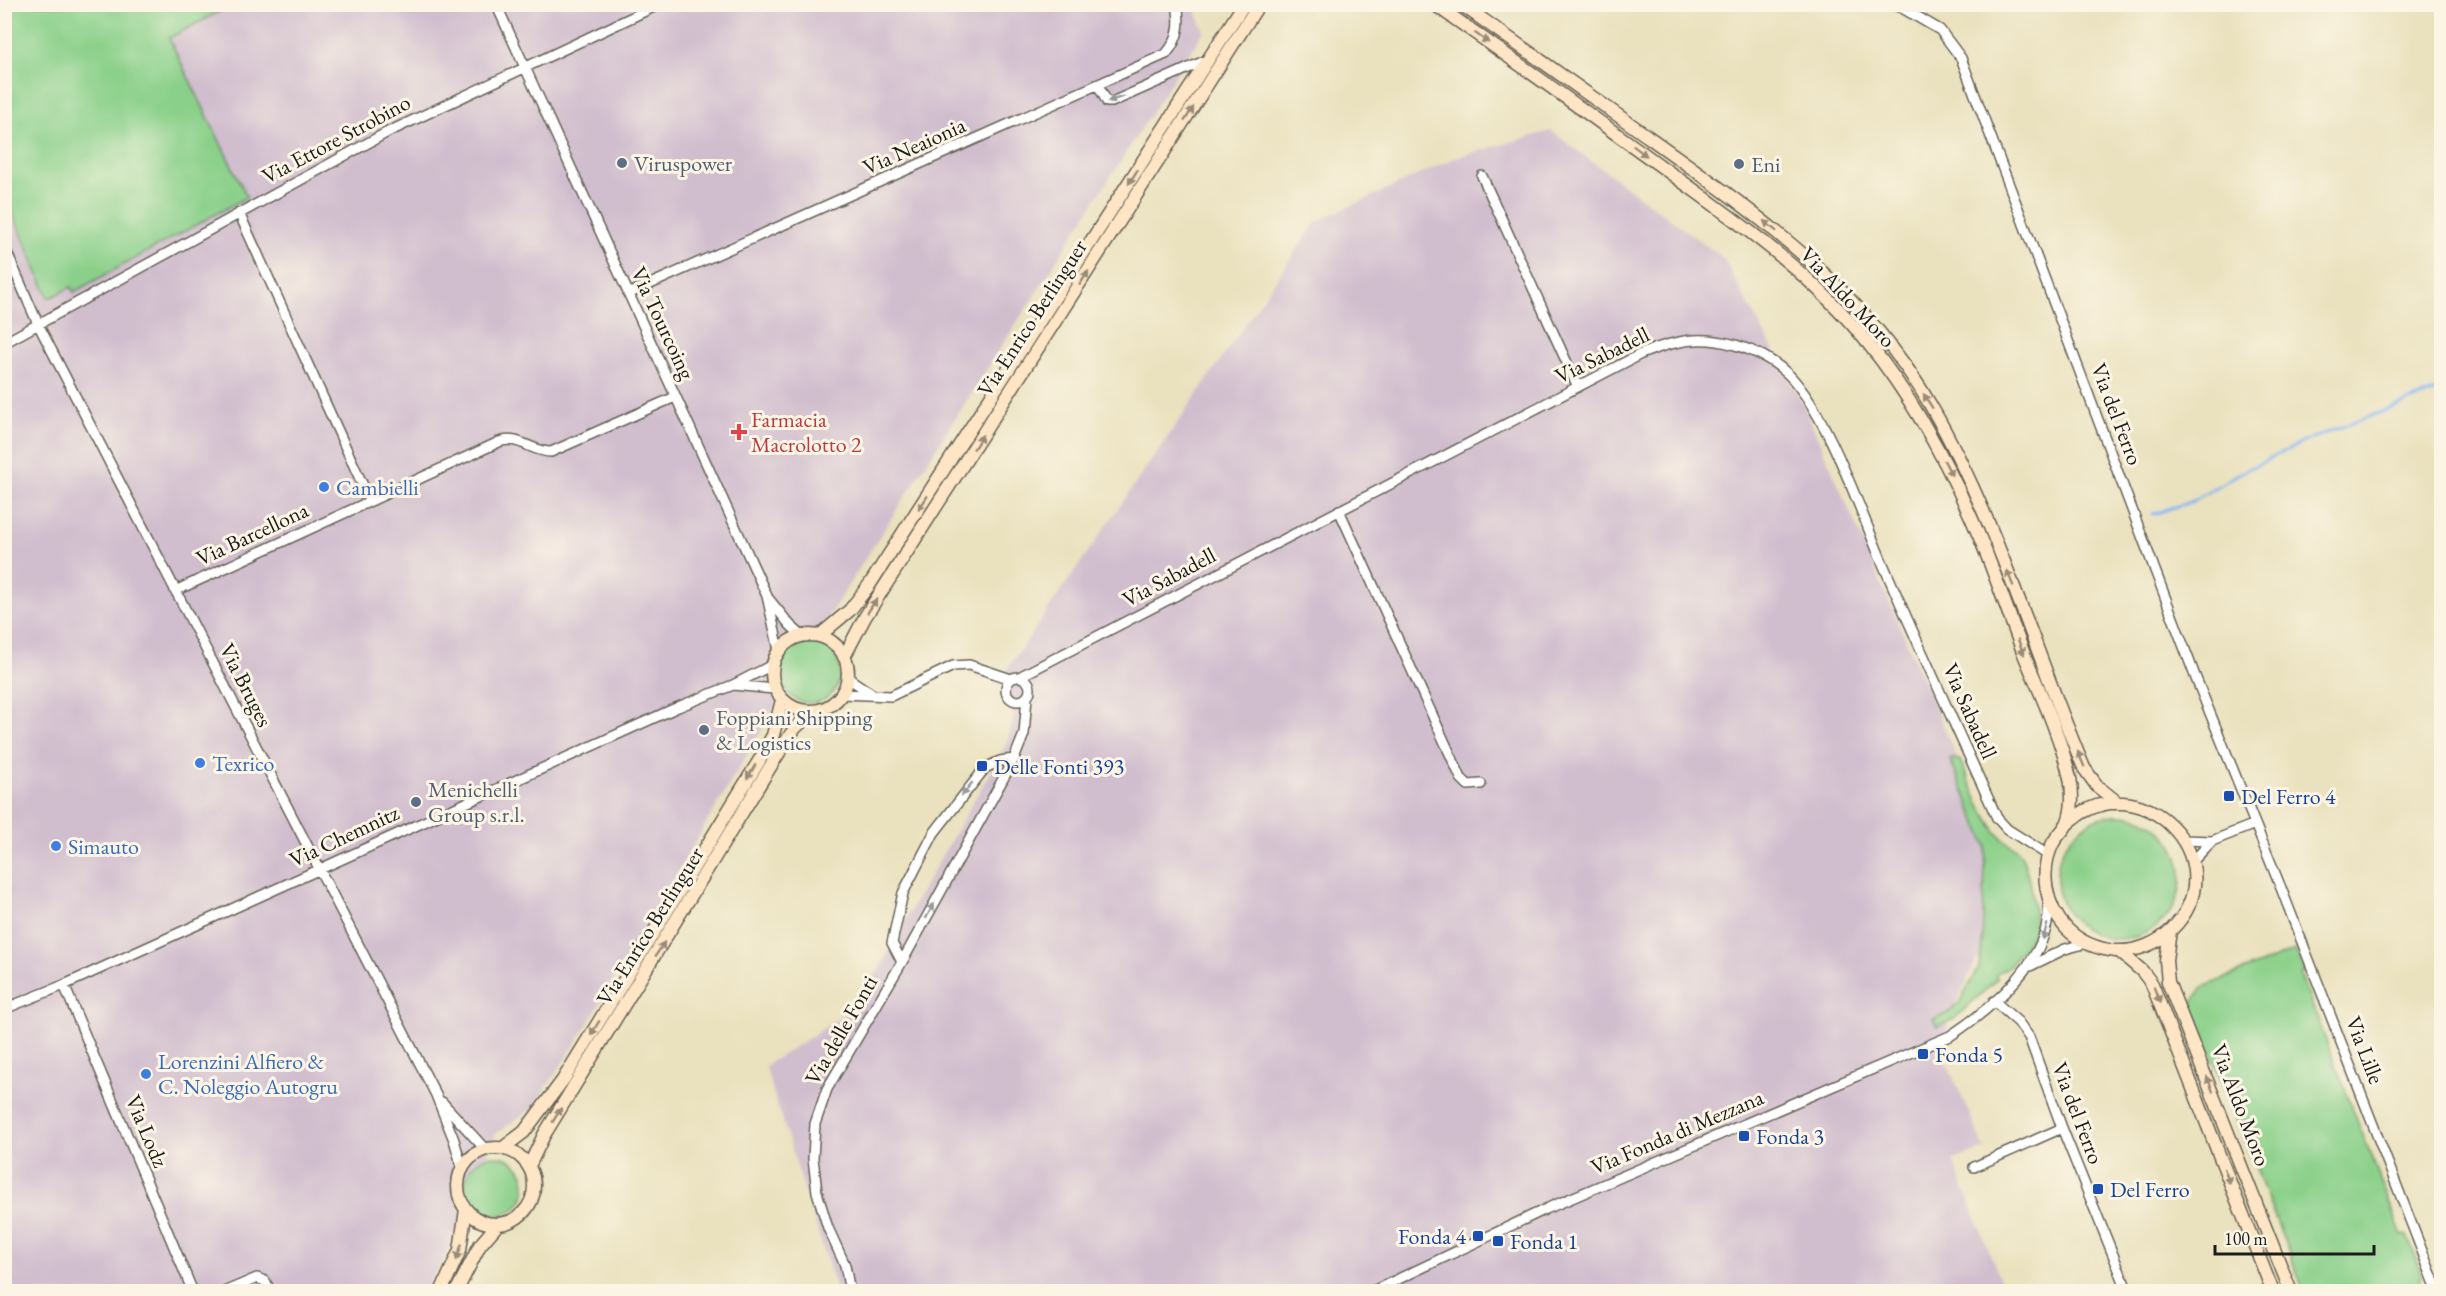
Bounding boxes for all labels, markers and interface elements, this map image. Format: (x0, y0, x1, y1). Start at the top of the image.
one-way arrow (1473, 32, 1489, 44)
street label: Via Ettore Strobino (257, 88, 416, 190)
one-way arrow (1107, 95, 1125, 104)
one-way arrow (1183, 106, 1194, 122)
street label: Via Neaionia (858, 110, 970, 182)
one-way arrow (1632, 145, 1648, 157)
place label: Viruspower (634, 149, 733, 178)
place label: Eni (1751, 150, 1780, 179)
marker: Viruspower (615, 156, 629, 170)
marker: Eni (1732, 157, 1746, 171)
one-way arrow (1127, 169, 1138, 185)
one-way arrow (1762, 219, 1778, 232)
street label: Via Enrico Berlinguer (970, 233, 1094, 402)
street label: Via Aldo Moro (1794, 240, 1902, 354)
street label: Via Tourcoing (624, 262, 702, 384)
one-way arrow (1078, 270, 1089, 286)
street label: Via Sabadell (1550, 320, 1654, 390)
street label: Via del Ferro (2084, 359, 2150, 469)
one-way arrow (1922, 393, 1933, 409)
place label: Farmacia Macrolotto 2 (751, 405, 862, 459)
marker: Farmacia Macrolotto 2 (732, 425, 746, 439)
one-way arrow (972, 434, 983, 450)
one-way arrow (1943, 459, 1952, 476)
place label: Cambielli (336, 473, 419, 502)
marker: Cambielli (317, 480, 331, 494)
street label: Via Barcellona (191, 495, 313, 573)
one-way arrow (917, 495, 928, 511)
street label: Via Sabadell (1117, 540, 1221, 614)
one-way arrow (2005, 568, 2015, 586)
one-way arrow (867, 597, 878, 614)
street label: Via Bruges (213, 638, 279, 732)
one-way arrow (2017, 638, 2027, 656)
street label: Via Sabadell (1936, 659, 2004, 763)
place label: Foppiani Shipping & Logistics (716, 703, 873, 757)
marker: Foppiani Shipping & Logistics (697, 723, 711, 737)
place label: Texrico (212, 749, 274, 778)
one-way arrow (2076, 750, 2085, 768)
place label: Delle Fonti 393 (994, 752, 1124, 781)
marker: Texrico (193, 756, 207, 770)
marker: Delle Fonti 393 (975, 759, 989, 773)
one-way arrow (746, 764, 757, 780)
place label: Menichelli Group s.r.l. (428, 775, 525, 829)
one-way arrow (962, 782, 974, 797)
place label: Del Ferro 4 (2241, 782, 2336, 811)
marker: Del Ferro 4 (2222, 789, 2236, 803)
marker: Menichelli Group s.r.l. (409, 795, 423, 809)
street label: Via Chemnitz (284, 798, 404, 874)
place label: Simauto (68, 832, 139, 861)
marker: Simauto (49, 839, 63, 853)
street label: Via Enrico Berlinguer (590, 841, 711, 1011)
one-way arrow (925, 903, 936, 919)
one-way arrow (2040, 923, 2049, 941)
one-way arrow (654, 941, 665, 958)
street label: Via delle Fonti (798, 970, 884, 1090)
one-way arrow (2152, 986, 2162, 1004)
street label: Via Lille (2339, 1012, 2391, 1088)
one-way arrow (589, 1020, 600, 1036)
place label: Fonda 5 (1935, 1040, 2003, 1069)
street label: Via Aldo Moro (2204, 1040, 2278, 1170)
place label: Lorenzini Alfiero & C. Noleggio Autogru (158, 1047, 338, 1101)
marker: Fonda 5 (1916, 1047, 1930, 1061)
street label: Via del Ferro (2045, 1058, 2111, 1168)
marker: Lorenzini Alfiero & C. Noleggio Autogru (139, 1067, 153, 1081)
one-way arrow (2205, 1075, 2214, 1093)
street label: Via Fonda di Mezzana (1586, 1082, 1768, 1181)
street label: Via Lodz (119, 1090, 175, 1172)
one-way arrow (552, 1107, 563, 1123)
place label: Fonda 3 (1756, 1122, 1824, 1151)
marker: Fonda 3 (1737, 1129, 1751, 1143)
one-way arrow (2222, 1168, 2232, 1186)
place label: Del Ferro (2110, 1175, 2190, 1204)
marker: Del Ferro (2091, 1182, 2105, 1196)
scale bar (2215, 1218, 2374, 1256)
place label: Fonda 4 (1398, 1222, 1466, 1251)
place label: Fonda 1 (1510, 1227, 1578, 1256)
text: 100 m (2224, 1227, 2268, 1250)
marker: Fonda 4 (1471, 1229, 1485, 1243)
marker: Fonda 1 (1491, 1234, 1505, 1248)
one-way arrow (453, 1243, 463, 1261)

